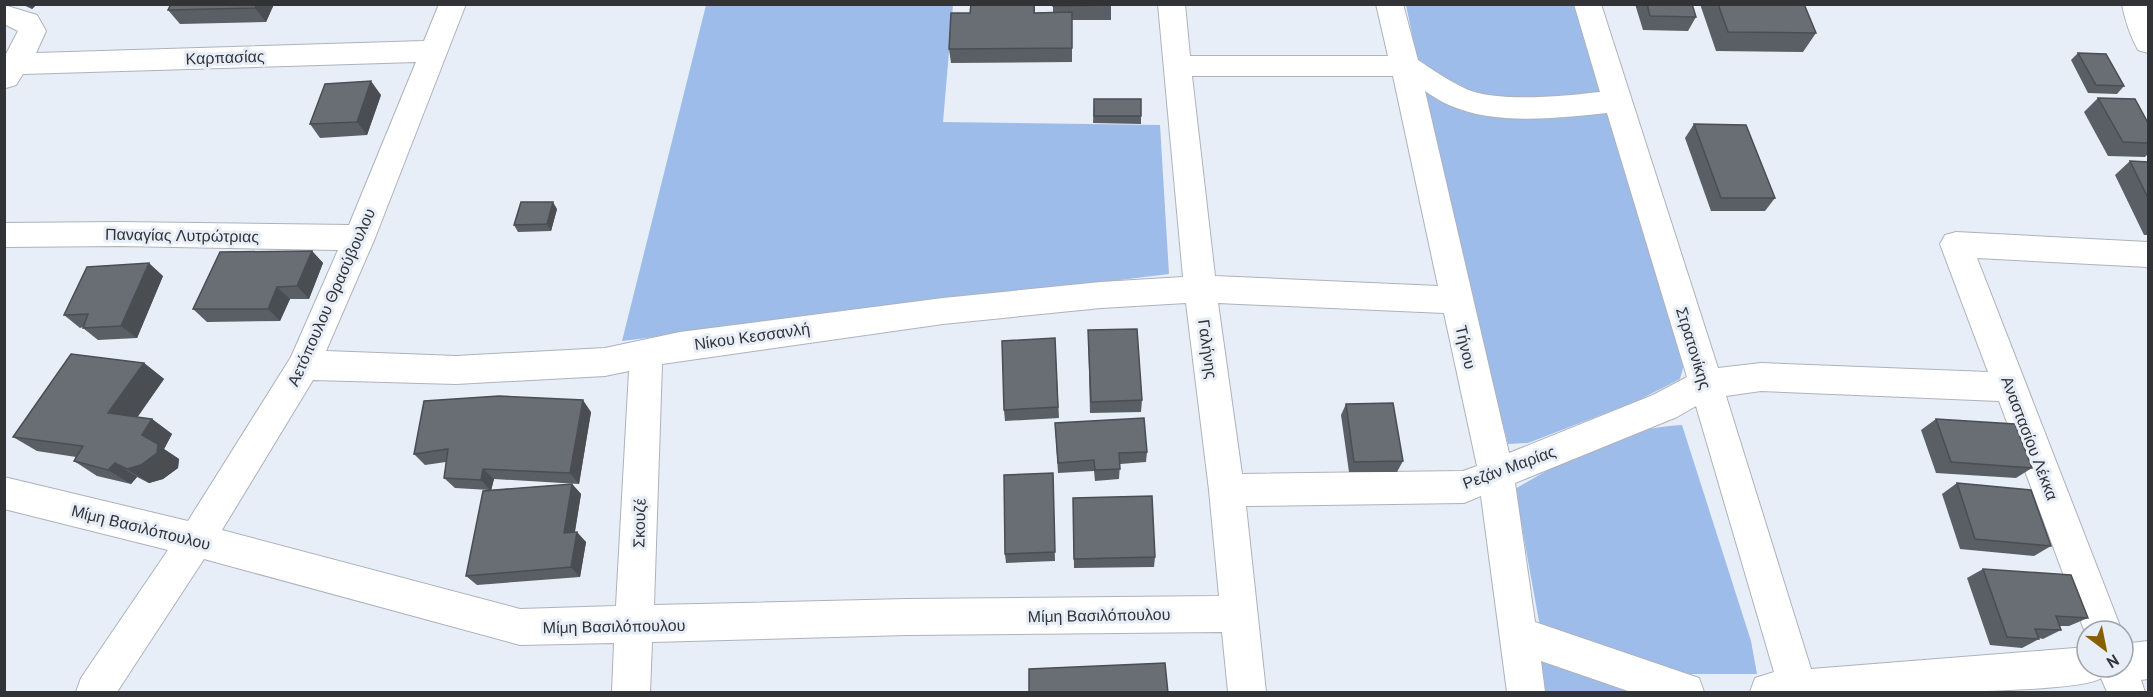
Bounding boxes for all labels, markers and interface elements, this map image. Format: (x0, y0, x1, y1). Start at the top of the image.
street label: Καρπασίας (185, 46, 265, 68)
street label: Αετόπουλου Θρασύβουλου (283, 205, 379, 389)
street label: Παναγίας Λυτρώτριας (105, 224, 259, 246)
street label: Στρατονίκης (1672, 304, 1716, 392)
street label: Νίκου Κεσσανλή (693, 318, 811, 354)
street label: Γαλήνης (1194, 318, 1222, 380)
street label: Τήνου (1451, 323, 1481, 371)
street label: Αναστασίου Λέκκα (1997, 373, 2063, 503)
street label: Ρεζάν Μαρίας (1460, 441, 1559, 493)
street label: Σκουζέ (628, 498, 650, 548)
street label: Μίμη Βασιλόπουλου (69, 500, 213, 554)
street label: Μίμη Βασιλόπουλου (1028, 604, 1170, 626)
street label: Μίμη Βασιλόπουλου (543, 615, 685, 637)
north arrow (2075, 619, 2135, 679)
text: N (2103, 650, 2123, 673)

